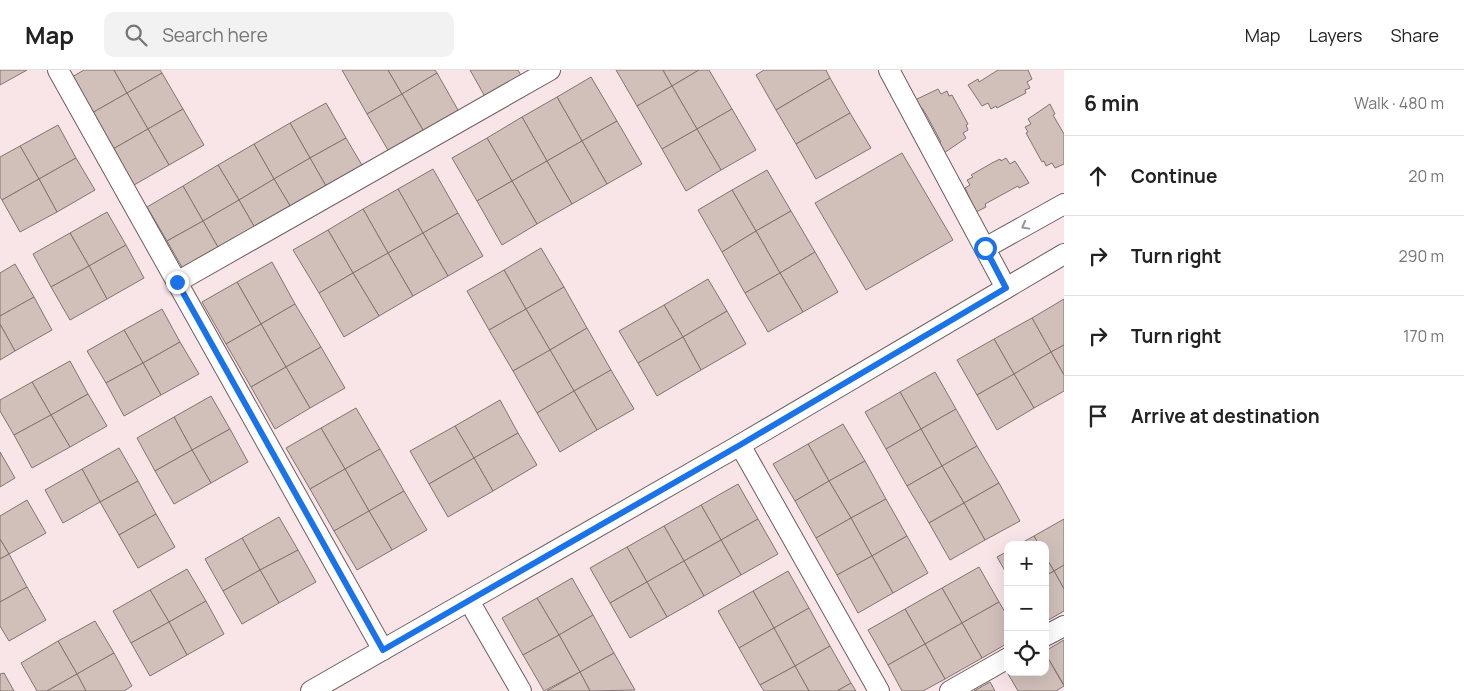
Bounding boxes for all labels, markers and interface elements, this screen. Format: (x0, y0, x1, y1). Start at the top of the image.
search box (104, 12, 454, 57)
text: Map (25, 18, 74, 51)
icon: search (122, 21, 150, 49)
text: Search here (162, 22, 268, 48)
text: Map (1245, 23, 1280, 47)
text: Layers (1308, 23, 1362, 47)
text: Share (1390, 23, 1439, 47)
text: 6 min (1084, 89, 1139, 117)
text: Walk · 480 m (1354, 92, 1444, 114)
icon: ahead (1084, 162, 1112, 190)
text: Continue (1131, 163, 1217, 189)
text: 20 m (1408, 165, 1444, 187)
one-way arrow (1021, 220, 1030, 230)
route start (974, 237, 997, 260)
icon: right (1084, 242, 1112, 270)
text: Turn right (1131, 243, 1221, 269)
text: 290 m (1398, 245, 1444, 267)
route end (166, 271, 189, 294)
icon: right (1084, 322, 1112, 350)
text: Turn right (1131, 323, 1221, 349)
text: 170 m (1403, 325, 1444, 347)
icon: arrive (1084, 402, 1112, 430)
text: Arrive at destination (1131, 403, 1320, 429)
map controls (1004, 541, 1049, 676)
button: + (1004, 541, 1049, 586)
button: − (1004, 586, 1049, 631)
button: locate (1004, 631, 1049, 676)

